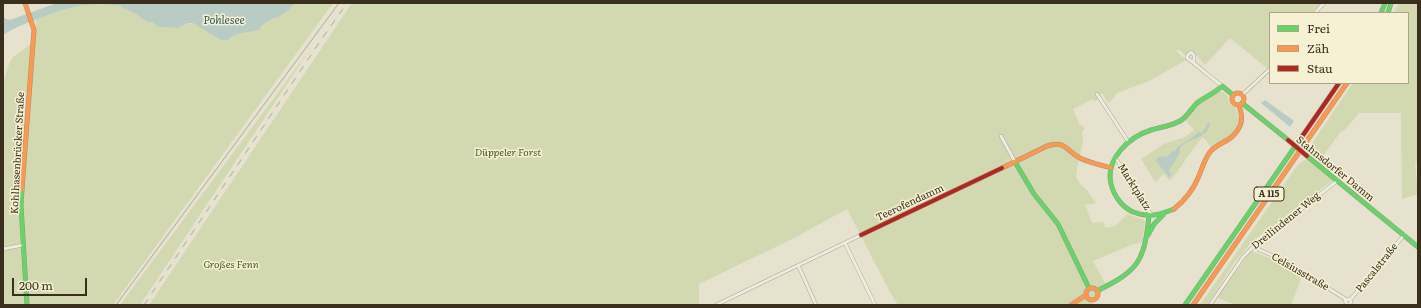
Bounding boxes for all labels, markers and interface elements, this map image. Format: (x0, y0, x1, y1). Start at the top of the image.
legend (1269, 12, 1409, 84)
water label: Pohlesee (203, 14, 245, 28)
text: Frei (1307, 19, 1330, 37)
text: Zäh (1307, 39, 1329, 57)
text: Stau (1307, 59, 1333, 77)
street label: Kohlhasenbrücker Straße (9, 92, 27, 214)
street label: Stahnsdorfer Damm (1293, 134, 1377, 204)
park label: Düppeler Forst (475, 147, 541, 159)
street label: Marktplatz (1115, 161, 1153, 213)
street label: Teerofendamm (874, 182, 946, 224)
road number: A 115 (1254, 187, 1284, 201)
street label: Dreilindener Weg (1249, 190, 1323, 252)
street label: Pascalstraße (1353, 241, 1401, 295)
street label: Celsiusstraße (1269, 251, 1331, 293)
park label: Großes Fenn (203, 259, 259, 271)
scale bar (14, 270, 89, 296)
text: 200 m (19, 276, 53, 294)

